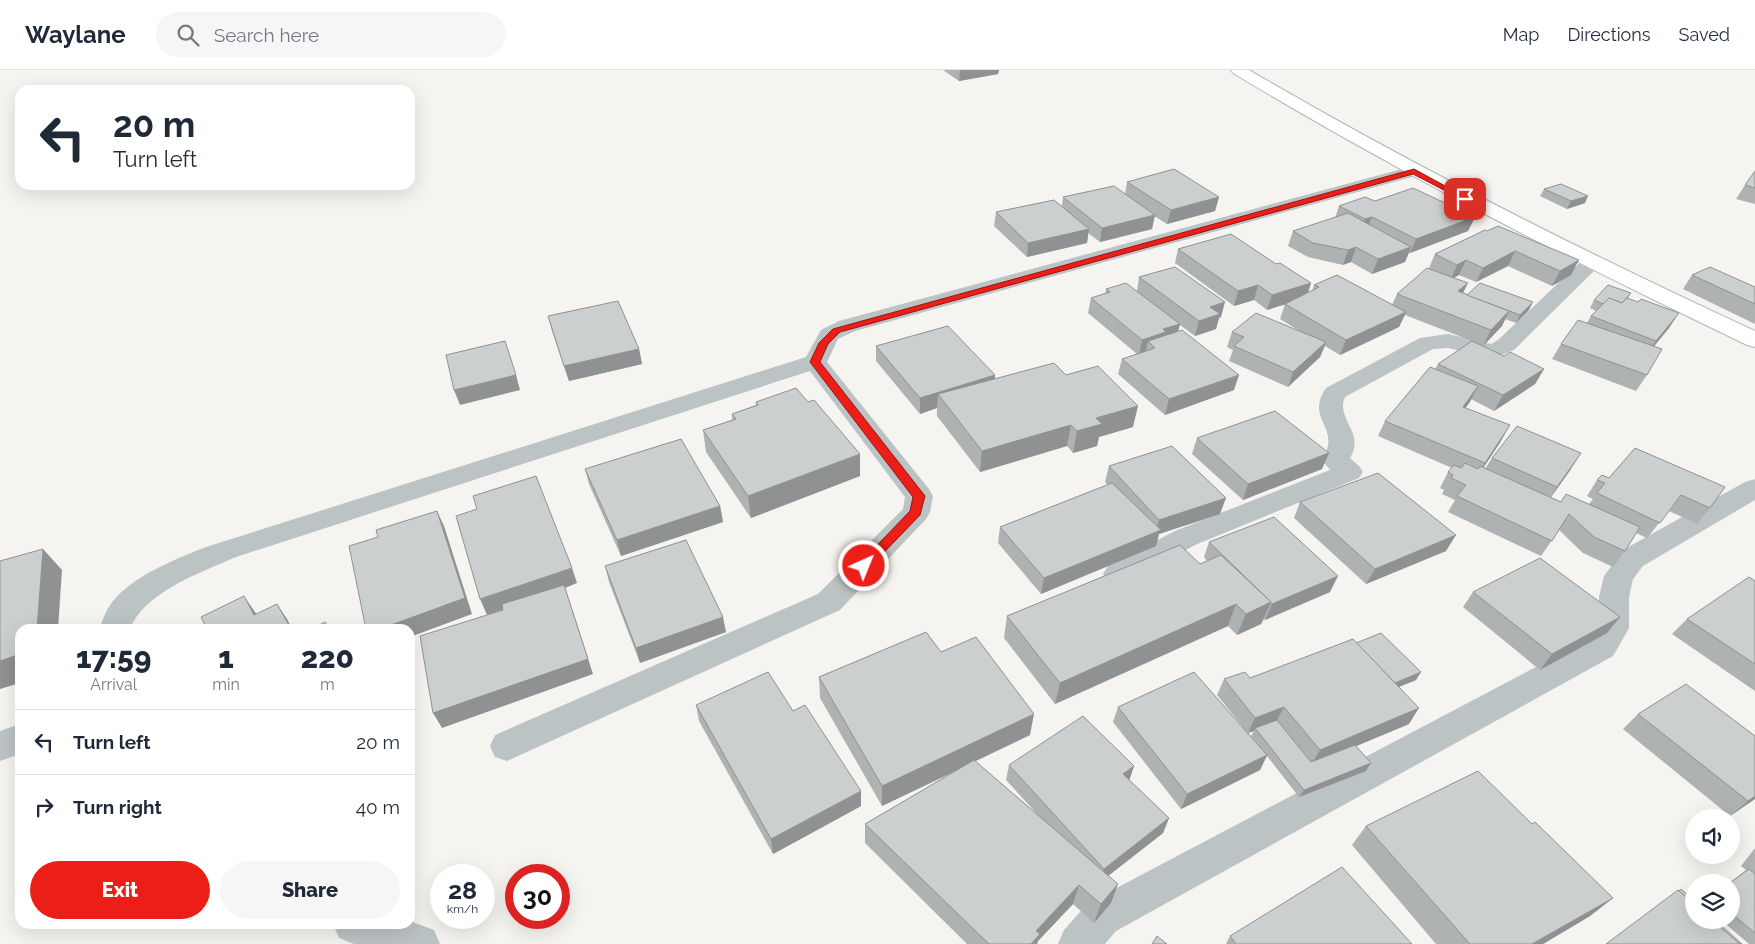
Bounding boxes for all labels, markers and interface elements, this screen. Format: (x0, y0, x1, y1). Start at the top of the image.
search box (156, 12, 506, 57)
text: Waylane (25, 20, 126, 49)
icon: search (174, 21, 202, 49)
text: Search here (214, 24, 319, 46)
text: Map (1503, 24, 1539, 45)
text: Directions (1567, 24, 1651, 45)
text: Saved (1679, 24, 1730, 45)
text: 20 m (113, 104, 195, 145)
icon: left (30, 105, 95, 170)
text: Turn left (113, 146, 197, 172)
pin (1444, 178, 1486, 220)
icon: arrive (1451, 185, 1479, 213)
position arrow (837, 539, 889, 591)
text: 17:59 (76, 640, 151, 675)
text: 1 (218, 640, 234, 675)
text: 220 (301, 640, 354, 675)
text: Arrival (90, 675, 137, 694)
text: min (212, 675, 240, 694)
text: m (320, 675, 335, 694)
icon: left (30, 728, 58, 756)
text: Turn left (73, 731, 150, 753)
text: 20 m (356, 731, 400, 753)
icon: right (30, 793, 58, 821)
text: Turn right (73, 796, 162, 818)
text: 40 m (356, 796, 400, 818)
map controls (1685, 809, 1740, 929)
button: sound (1685, 809, 1740, 864)
button: Exit (30, 861, 210, 919)
button: Share (220, 861, 400, 919)
speed limit sign: 30 (505, 864, 570, 929)
button: layers (1685, 874, 1740, 929)
text: 28 (448, 875, 477, 905)
text: km/h (447, 902, 478, 916)

